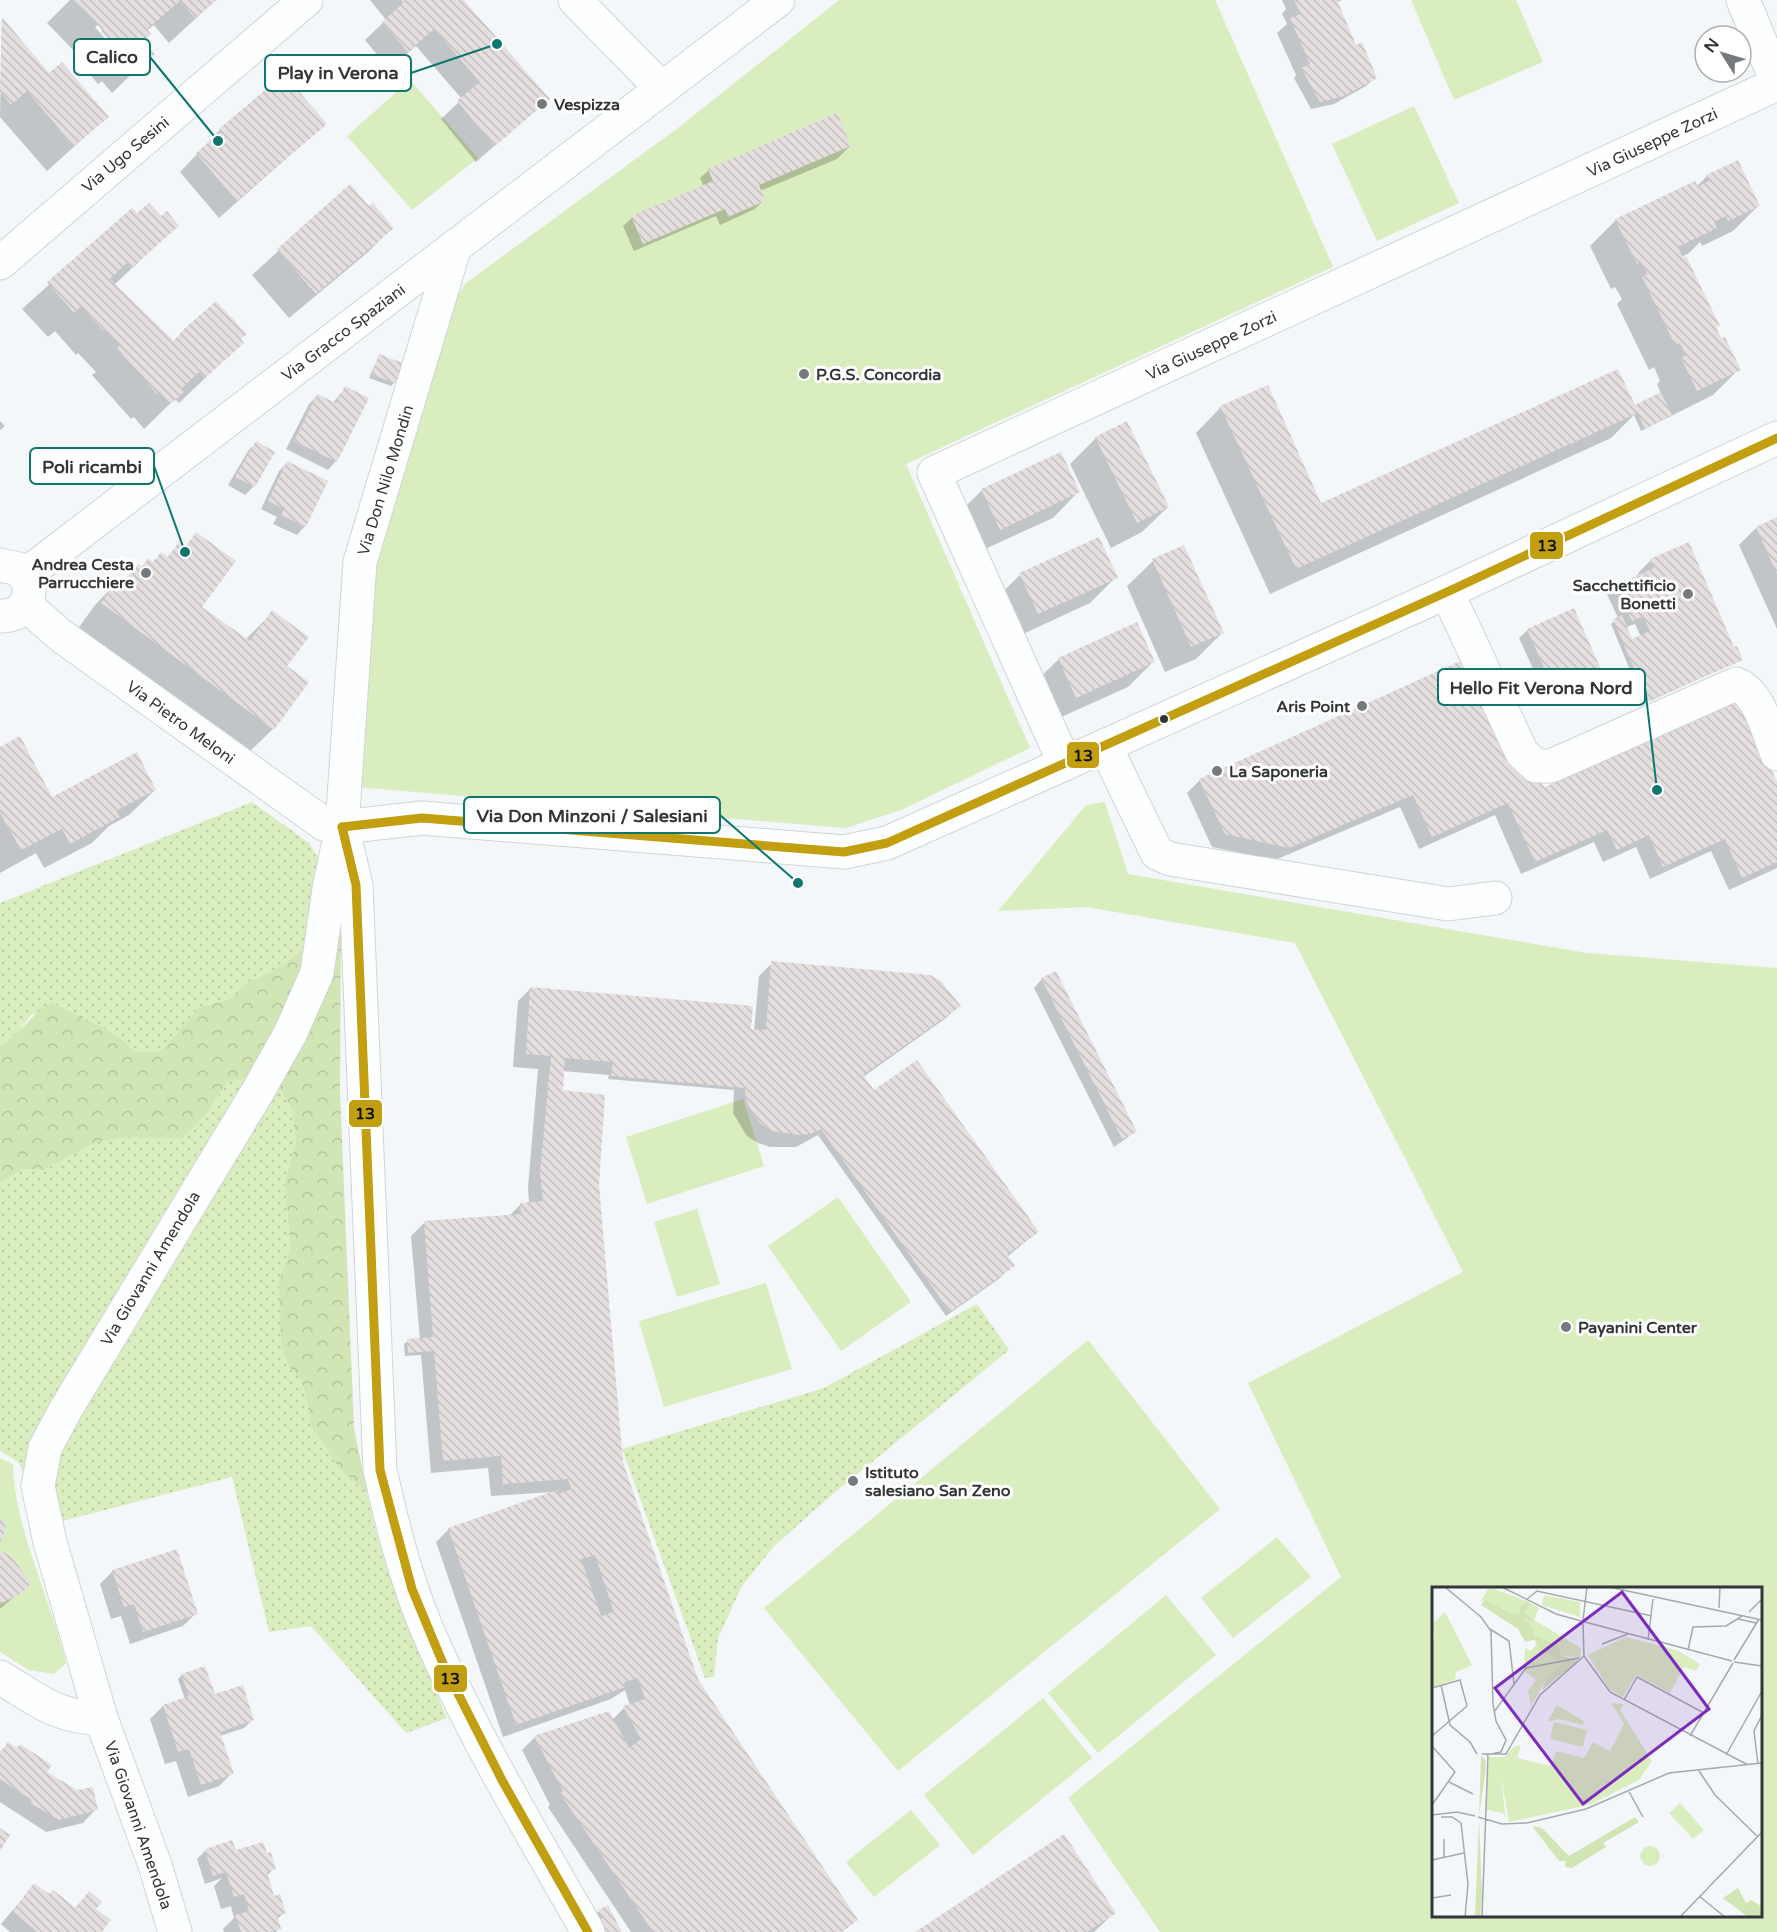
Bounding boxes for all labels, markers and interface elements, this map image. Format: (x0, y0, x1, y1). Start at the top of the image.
north arrow (1693, 24, 1753, 84)
text: N (1700, 34, 1724, 57)
callout: Calico (74, 39, 150, 75)
text: Calico (86, 46, 138, 68)
callout: Play in Verona (265, 55, 411, 91)
text: Play in Verona (277, 62, 399, 84)
place label: Vespizza (554, 95, 620, 115)
marker: Vespizza (535, 97, 549, 111)
street label: Via Giuseppe Zorzi (1584, 104, 1721, 182)
street label: Via Ugo Sesini (78, 112, 174, 197)
street label: Via Gracco Spaziani (278, 280, 409, 386)
street label: Via Giuseppe Zorzi (1143, 307, 1280, 385)
place label: P.G.S. Concordia (816, 365, 941, 385)
marker: P.G.S. Concordia (797, 367, 811, 381)
street label: Via Don Nilo Mondin (354, 403, 418, 558)
callout: Poli ricambi (30, 448, 154, 484)
text: Poli ricambi (42, 456, 142, 478)
line badge: 13 (1529, 531, 1564, 560)
text: 13 (1537, 536, 1557, 556)
place label: Andrea Cesta Parrucchiere (32, 555, 134, 593)
marker: Andrea Cesta Parrucchiere (139, 566, 153, 580)
place label: Sacchettificio Bonetti (1573, 576, 1676, 614)
marker: Sacchettificio Bonetti (1681, 587, 1695, 601)
callout: Hello Fit Verona Nord (1438, 669, 1645, 705)
street label: Via Pietro Meloni (122, 677, 239, 769)
text: Hello Fit Verona Nord (1449, 677, 1633, 699)
place label: Aris Point (1276, 697, 1351, 717)
marker: Aris Point (1355, 699, 1369, 713)
unlabelled marker (1158, 713, 1170, 725)
line badge: 13 (1066, 741, 1100, 769)
text: 13 (1073, 746, 1093, 766)
place label: La Saponeria (1229, 762, 1328, 782)
marker: La Saponeria (1210, 764, 1224, 778)
callout: Via Don Minzoni / Salesiani (464, 797, 720, 833)
text: Via Don Minzoni / Salesiani (476, 805, 708, 827)
line badge: 13 (348, 1099, 383, 1128)
text: 13 (355, 1104, 375, 1124)
street label: Via Giovanni Amendola (97, 1188, 205, 1349)
place label: Payanini Center (1578, 1318, 1698, 1338)
marker: Payanini Center (1559, 1320, 1573, 1334)
place label: Istituto salesiano San Zeno (865, 1463, 1011, 1501)
marker: Istituto salesiano San Zeno (846, 1474, 860, 1488)
inset map (1432, 1587, 1762, 1917)
line badge: 13 (433, 1664, 468, 1693)
text: 13 (440, 1669, 460, 1689)
street label: Via Giovanni Amendola (100, 1738, 176, 1912)

